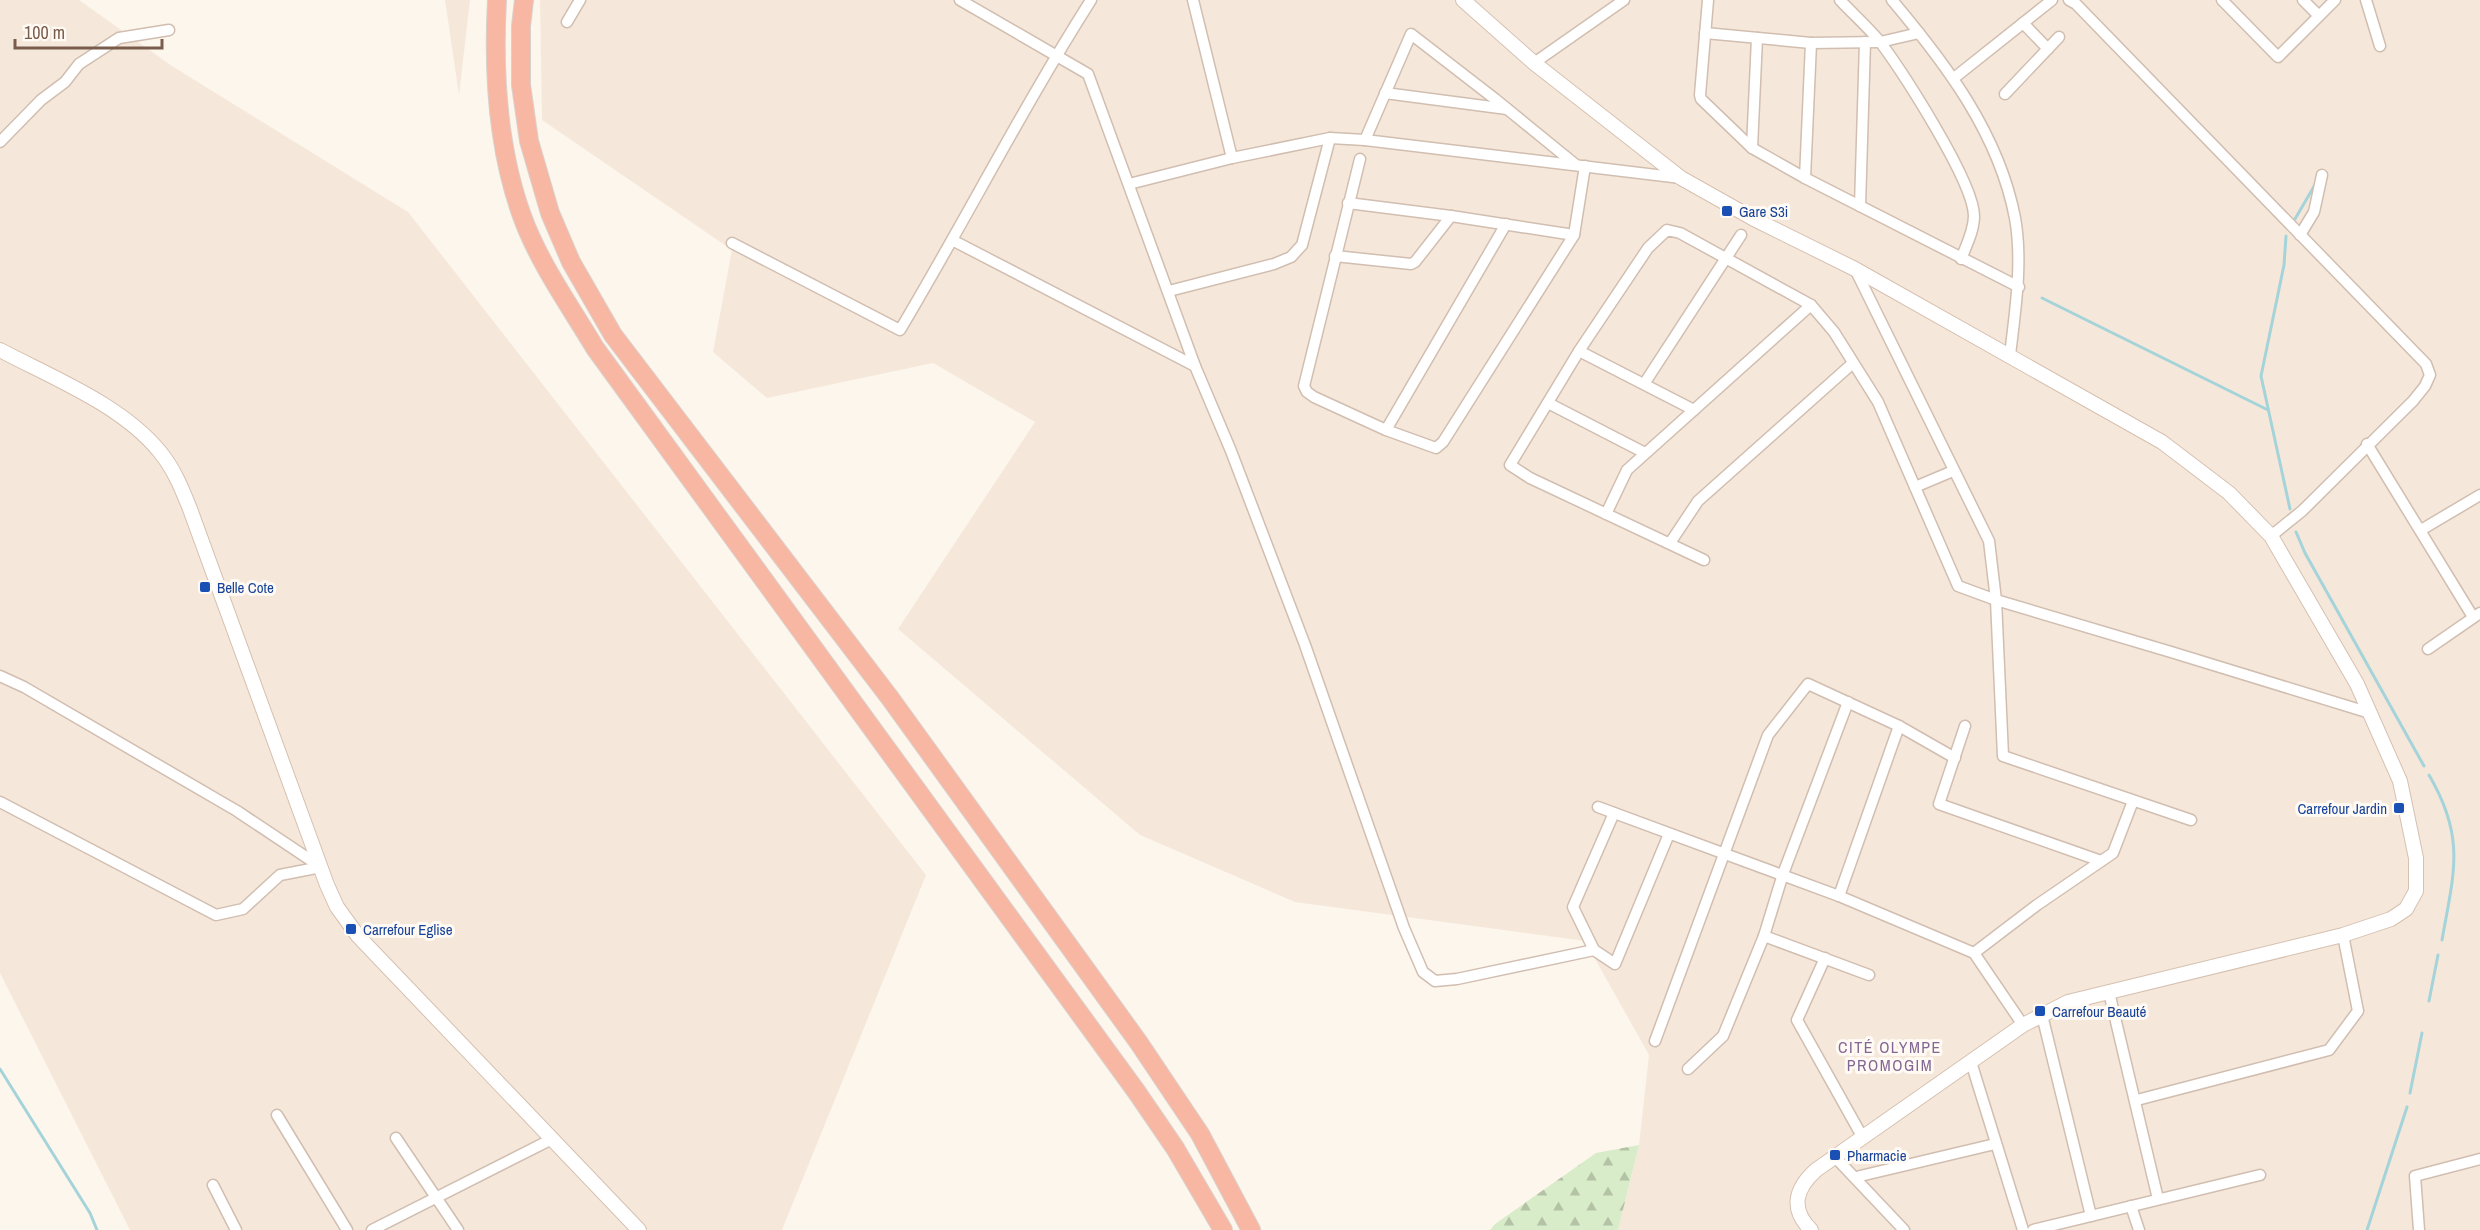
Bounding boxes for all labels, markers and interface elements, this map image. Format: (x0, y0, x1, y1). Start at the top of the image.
scale bar (15, 12, 162, 50)
text: 100 m (24, 20, 65, 45)
place label: Gare S3i (1739, 201, 1788, 222)
marker: Gare S3i (1720, 204, 1734, 218)
place label: Belle Cote (217, 577, 274, 598)
marker: Belle Cote (198, 580, 212, 594)
place label: Carrefour Jardin (2297, 798, 2387, 819)
marker: Carrefour Jardin (2392, 801, 2406, 815)
place label: Carrefour Eglise (363, 919, 453, 940)
marker: Carrefour Eglise (344, 922, 358, 936)
place label: Carrefour Beauté (2052, 1001, 2147, 1022)
marker: Carrefour Beauté (2033, 1004, 2047, 1018)
district label: CITÉ OLYMPE PROMOGIM (1838, 1036, 1942, 1076)
place label: Pharmacie (1847, 1145, 1907, 1166)
marker: Pharmacie (1828, 1148, 1842, 1162)

